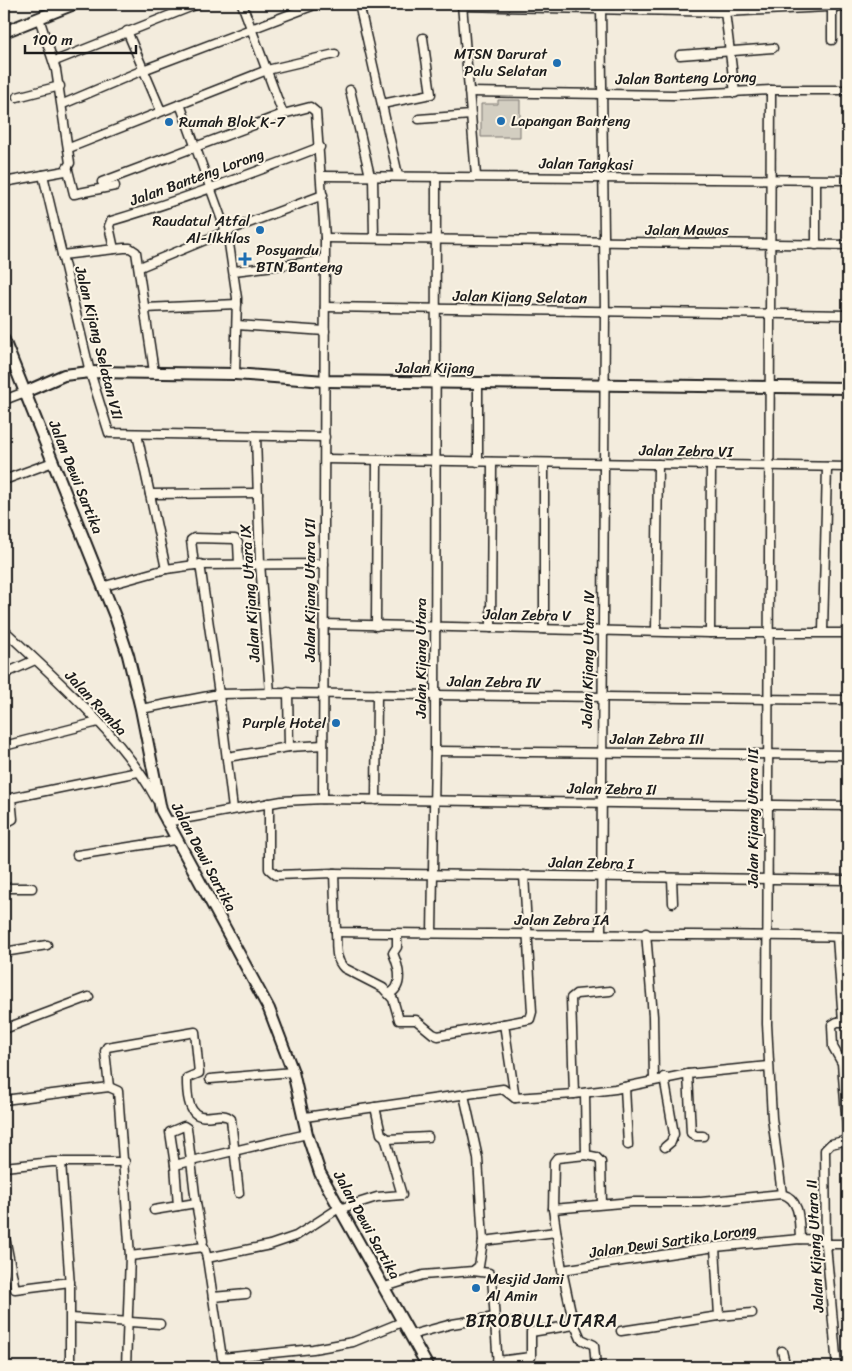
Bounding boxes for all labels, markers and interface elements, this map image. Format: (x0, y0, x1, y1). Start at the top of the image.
scale bar (25, 22, 136, 54)
text: 100 m (32, 27, 73, 53)
place label: MTSN Darurat Palu Selatan (454, 41, 548, 84)
marker: MTSN Darurat Palu Selatan (551, 57, 563, 69)
street label: Jalan Banteng Lorong (614, 64, 757, 92)
place label: Lapangan Banteng (511, 108, 631, 134)
place label: Rumah Blok K-7 (179, 109, 286, 135)
marker: Lapangan Banteng (495, 115, 507, 127)
marker: Rumah Blok K-7 (163, 116, 175, 128)
street label: Jalan Banteng Lorong (125, 141, 268, 214)
street label: Jalan Tangkasi (538, 150, 634, 178)
place label: Raudatul Atfal Al-Ilkhlas (152, 208, 251, 251)
street label: Jalan Mawas (644, 217, 729, 243)
marker: Raudatul Atfal Al-Ilkhlas (254, 224, 266, 236)
place label: Posyandu BTN Banteng (256, 237, 343, 280)
marker: Posyandu BTN Banteng (238, 252, 252, 266)
street label: Jalan Kijang Selatan VII (67, 262, 131, 423)
street label: Jalan Kijang Selatan (452, 283, 587, 311)
street label: Jalan Kijang (394, 355, 475, 381)
street label: Jalan Dewi Sartika (41, 415, 111, 538)
street label: Jalan Zebra VI (638, 437, 734, 465)
street label: Jalan Kijang Utara VII (297, 518, 323, 663)
street label: Jalan Kijang Utara IX (232, 523, 268, 664)
street label: Jalan Kijang Utara IV (574, 590, 602, 729)
street label: Jalan Kijang Utara (408, 597, 434, 719)
street label: Jalan Zebra V (482, 601, 572, 629)
street label: Jalan Ramba (58, 663, 134, 742)
street label: Jalan Zebra IV (446, 668, 541, 696)
place label: Purple Hotel (242, 710, 327, 736)
marker: Purple Hotel (330, 717, 342, 729)
street label: Jalan Zebra III (609, 726, 705, 752)
street label: Jalan Kijang Utara III (740, 747, 766, 889)
street label: Jalan Zebra II (566, 775, 657, 803)
street label: Jalan Dewi Sartika (164, 797, 244, 917)
street label: Jalan Zebra I (547, 849, 635, 877)
street label: Jalan Zebra IA (514, 907, 609, 933)
street label: Jalan Dewi Sartika (326, 1165, 408, 1285)
street label: Jalan Kijang Utara II (799, 1178, 832, 1314)
street label: Jalan Dewi Sartika Lorong (587, 1216, 758, 1266)
place label: Mesjid Jami Al Amin (485, 1266, 565, 1309)
marker: Mesjid Jami Al Amin (470, 1282, 482, 1294)
district label: BIROBULI UTARA (466, 1305, 618, 1337)

